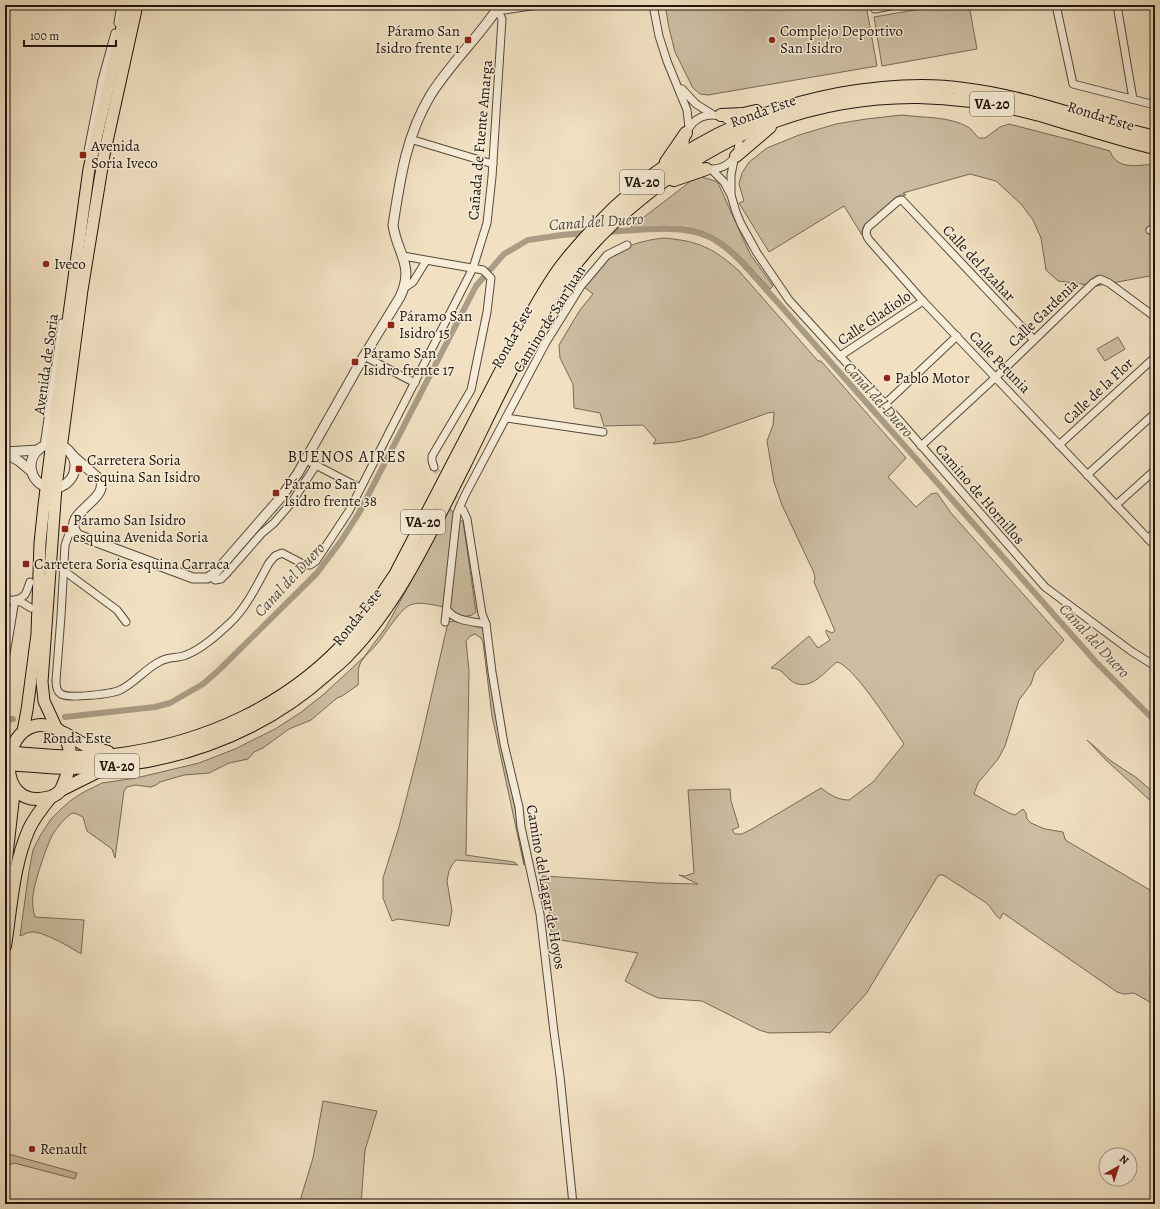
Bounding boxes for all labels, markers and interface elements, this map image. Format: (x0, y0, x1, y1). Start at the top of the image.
place label: Páramo San Isidro frente 1 (375, 21, 460, 58)
place label: Complejo Deportivo San Isidro (780, 21, 903, 58)
scale bar (24, 22, 116, 48)
text: 100 m (30, 28, 59, 44)
marker: Páramo San Isidro frente 1 (463, 35, 473, 45)
marker: Complejo Deportivo San Isidro (767, 35, 777, 45)
street label: Cañada de Fuente Amarga (463, 59, 497, 221)
street label: Ronda Este (727, 90, 799, 132)
road number: VA-20 (970, 92, 1014, 116)
street label: Ronda Este (1065, 96, 1137, 136)
place label: Avenida Soria Iveco (90, 136, 158, 173)
marker: Avenida Soria Iveco (78, 150, 88, 160)
road number: VA-20 (620, 170, 664, 194)
water label: Canal del Duero (548, 208, 644, 236)
street label: Calle del Azahar (938, 220, 1020, 306)
place label: Iveco (54, 254, 86, 274)
marker: Iveco (41, 259, 51, 269)
street label: Camino de San Juan (508, 261, 590, 377)
street label: Calle Gardenia (1004, 275, 1082, 351)
street label: Calle Gladiolo (833, 286, 915, 350)
street label: Ronda Este (487, 302, 538, 372)
place label: Páramo San Isidro 15 (399, 306, 472, 343)
street label: Avenida de Soria (29, 312, 63, 417)
marker: Páramo San Isidro 15 (386, 320, 396, 330)
street label: Calle Petunia (965, 326, 1035, 398)
place label: Páramo San Isidro frente 17 (363, 343, 455, 380)
street label: Calle de la Flor (1059, 353, 1138, 429)
marker: Páramo San Isidro frente 17 (350, 357, 360, 367)
water label: Canal del Duero (838, 357, 918, 442)
place label: Pablo Motor (895, 368, 970, 388)
marker: Pablo Motor (882, 373, 892, 383)
street label: Camino de Hornillos (931, 440, 1029, 548)
district label: BUENOS AIRES (288, 446, 406, 468)
place label: Carretera Soria esquina San Isidro (87, 450, 200, 487)
marker: Carretera Soria esquina San Isidro (74, 464, 84, 474)
place label: Páramo San Isidro frente 38 (284, 474, 377, 511)
marker: Páramo San Isidro frente 38 (271, 488, 281, 498)
place label: Páramo San Isidro esquina Avenida Soria (73, 510, 208, 547)
road number: VA-20 (401, 510, 445, 534)
marker: Páramo San Isidro esquina Avenida Soria (60, 524, 70, 534)
water label: Canal del Duero (249, 538, 330, 622)
place label: Carretera Soria esquina Carraca (34, 554, 230, 574)
marker: Carretera Soria esquina Carraca (21, 559, 31, 569)
street label: Ronda Este (328, 584, 387, 650)
water label: Canal del Duero (1054, 599, 1135, 683)
street label: Ronda Este (43, 728, 112, 748)
road number: VA-20 (95, 754, 139, 778)
street label: Camino del Lagar de Hoyos (522, 803, 570, 971)
place label: Renault (40, 1139, 87, 1159)
marker: Renault (27, 1144, 37, 1154)
north arrow (1098, 1147, 1138, 1187)
text: N (1116, 1151, 1132, 1168)

